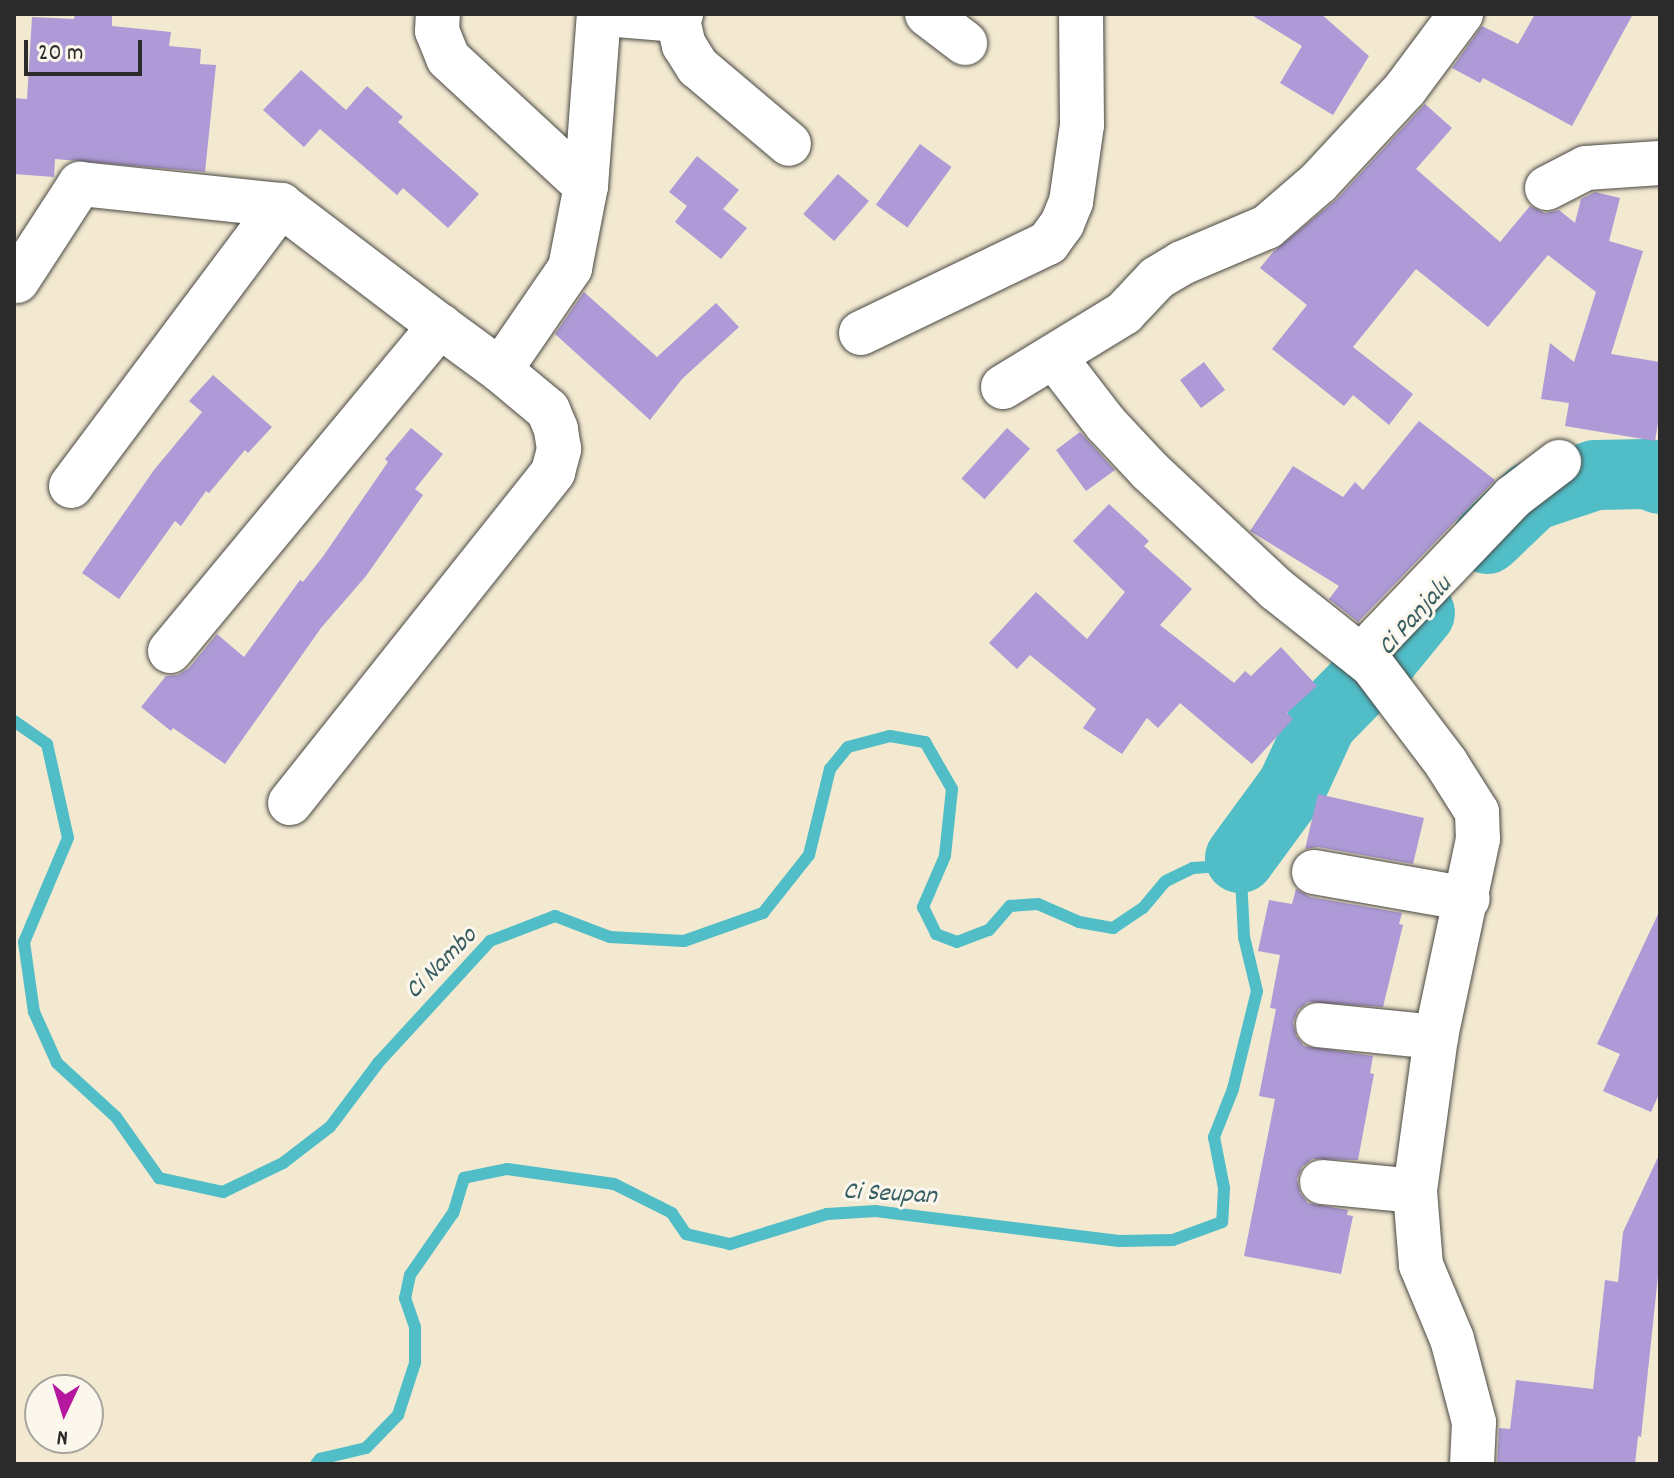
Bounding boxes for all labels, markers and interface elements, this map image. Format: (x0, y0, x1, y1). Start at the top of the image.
scale bar (28, 24, 146, 74)
text: 20 m (38, 37, 84, 71)
water label: Ci Panjalu (1372, 571, 1460, 663)
water label: Ci Nambo (399, 921, 485, 1007)
water label: Ci Seupan (842, 1177, 938, 1213)
north arrow (24, 1374, 104, 1454)
text: N (56, 1421, 69, 1452)

